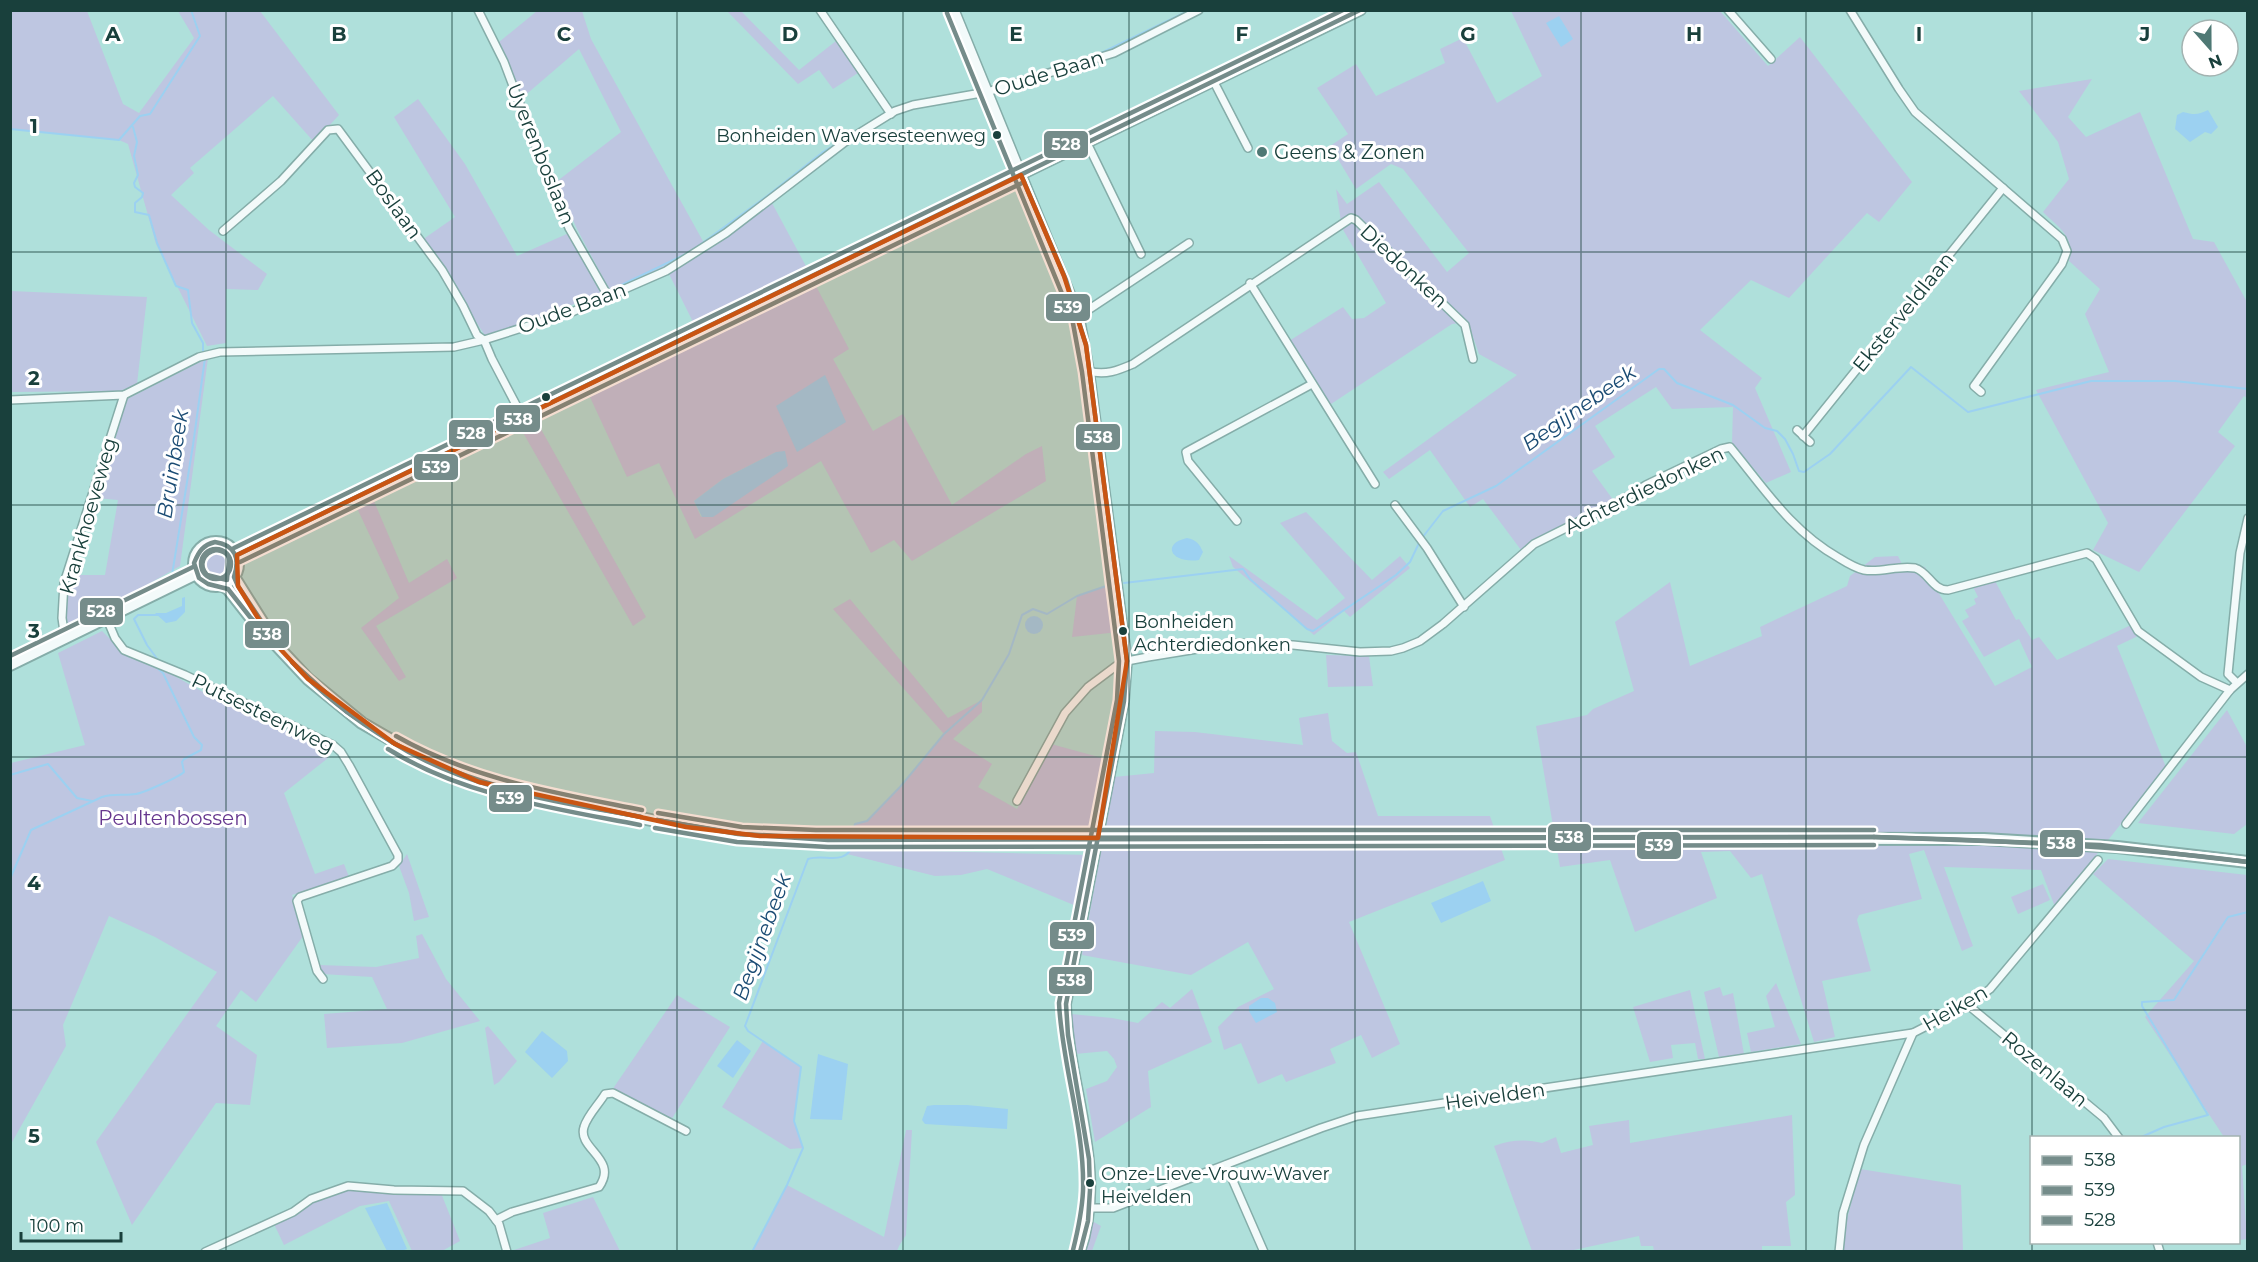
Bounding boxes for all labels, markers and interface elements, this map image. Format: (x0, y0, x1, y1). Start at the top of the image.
north arrow (2180, 18, 2240, 78)
text: A (104, 22, 121, 46)
text: B (331, 22, 347, 46)
text: C (557, 22, 572, 46)
text: D (782, 22, 798, 46)
text: E (1009, 22, 1023, 46)
text: F (1236, 22, 1249, 46)
text: G (1460, 22, 1476, 46)
text: H (1686, 22, 1702, 46)
text: I (1916, 22, 1922, 46)
text: J (2139, 22, 2150, 46)
street label: Oude Baan (991, 45, 1107, 101)
text: N (2206, 50, 2225, 73)
street label: Uyerenboslaan (502, 80, 580, 228)
text: 1 (30, 114, 38, 138)
place label: Bonheiden Waversesteenweg (716, 125, 986, 147)
marker: Bonheiden Waversesteenweg (991, 129, 1003, 141)
line badge: 528 (1043, 130, 1089, 159)
text: 528 (1051, 135, 1081, 154)
place label: Geens & Zonen (1274, 140, 1425, 164)
marker: Geens & Zonen (1255, 145, 1269, 159)
street label: Boslaan (361, 165, 427, 243)
street label: Diedonken (1355, 219, 1453, 313)
street label: Eksterveldlaan (1847, 247, 1959, 377)
street label: Oude Baan (515, 277, 629, 339)
line badge: 539 (1045, 293, 1091, 322)
text: 539 (1053, 298, 1083, 317)
water label: Begijnebeek (1517, 358, 1642, 456)
text: 2 (28, 366, 40, 390)
unlabelled marker (540, 391, 552, 403)
line badge: 538 (495, 404, 541, 433)
water label: Bruinbeek (152, 406, 194, 520)
text: 538 (503, 410, 533, 429)
line badge: 528 (448, 419, 494, 448)
line badge: 538 (1075, 423, 1121, 451)
text: 528 (456, 424, 486, 443)
text: 538 (1083, 428, 1113, 447)
street label: Krankhoeveweg (54, 435, 122, 597)
street label: Achterdiedonken (1560, 441, 1728, 539)
line badge: 539 (413, 453, 459, 481)
text: 539 (421, 458, 451, 477)
line badge: 528 (79, 597, 124, 626)
text: 528 (86, 602, 116, 621)
place label: Bonheiden Achterdiedonken (1134, 611, 1291, 656)
text: 3 (27, 619, 40, 643)
line badge: 538 (244, 620, 290, 649)
text: 538 (252, 625, 282, 644)
marker: Bonheiden Achterdiedonken (1117, 625, 1129, 637)
street label: Putsesteenweg (188, 668, 338, 758)
line badge: 539 (488, 784, 533, 813)
text: 539 (495, 789, 525, 808)
park label: Peultenbossen (98, 806, 248, 830)
line badge: 538 (1547, 823, 1592, 852)
text: 538 (1554, 828, 1584, 847)
line badge: 538 (2039, 829, 2084, 858)
line badge: 539 (1636, 831, 1682, 860)
text: 538 (2046, 834, 2076, 853)
text: 539 (1644, 836, 1674, 855)
water label: Begijnebeek (727, 869, 797, 1004)
text: 4 (27, 871, 41, 895)
line badge: 539 (1049, 921, 1095, 950)
text: 539 (1057, 926, 1087, 945)
line badge: 538 (1048, 966, 1093, 995)
text: 538 (1056, 971, 1086, 990)
street label: Heiken (1918, 980, 1992, 1036)
street label: Rozenlaan (1997, 1026, 2093, 1112)
street label: Heivelden (1443, 1077, 1547, 1115)
text: 5 (28, 1124, 40, 1148)
legend (2030, 1136, 2240, 1244)
text: 538 (2084, 1149, 2116, 1171)
place label: Onze-Lieve-Vrouw-Waver Heivelden (1101, 1163, 1330, 1208)
marker: Onze-Lieve-Vrouw-Waver Heivelden (1084, 1177, 1096, 1189)
text: 539 (2084, 1179, 2115, 1201)
scale bar (21, 1205, 122, 1243)
text: 528 (2084, 1209, 2116, 1231)
text: 100 m (30, 1215, 84, 1237)

